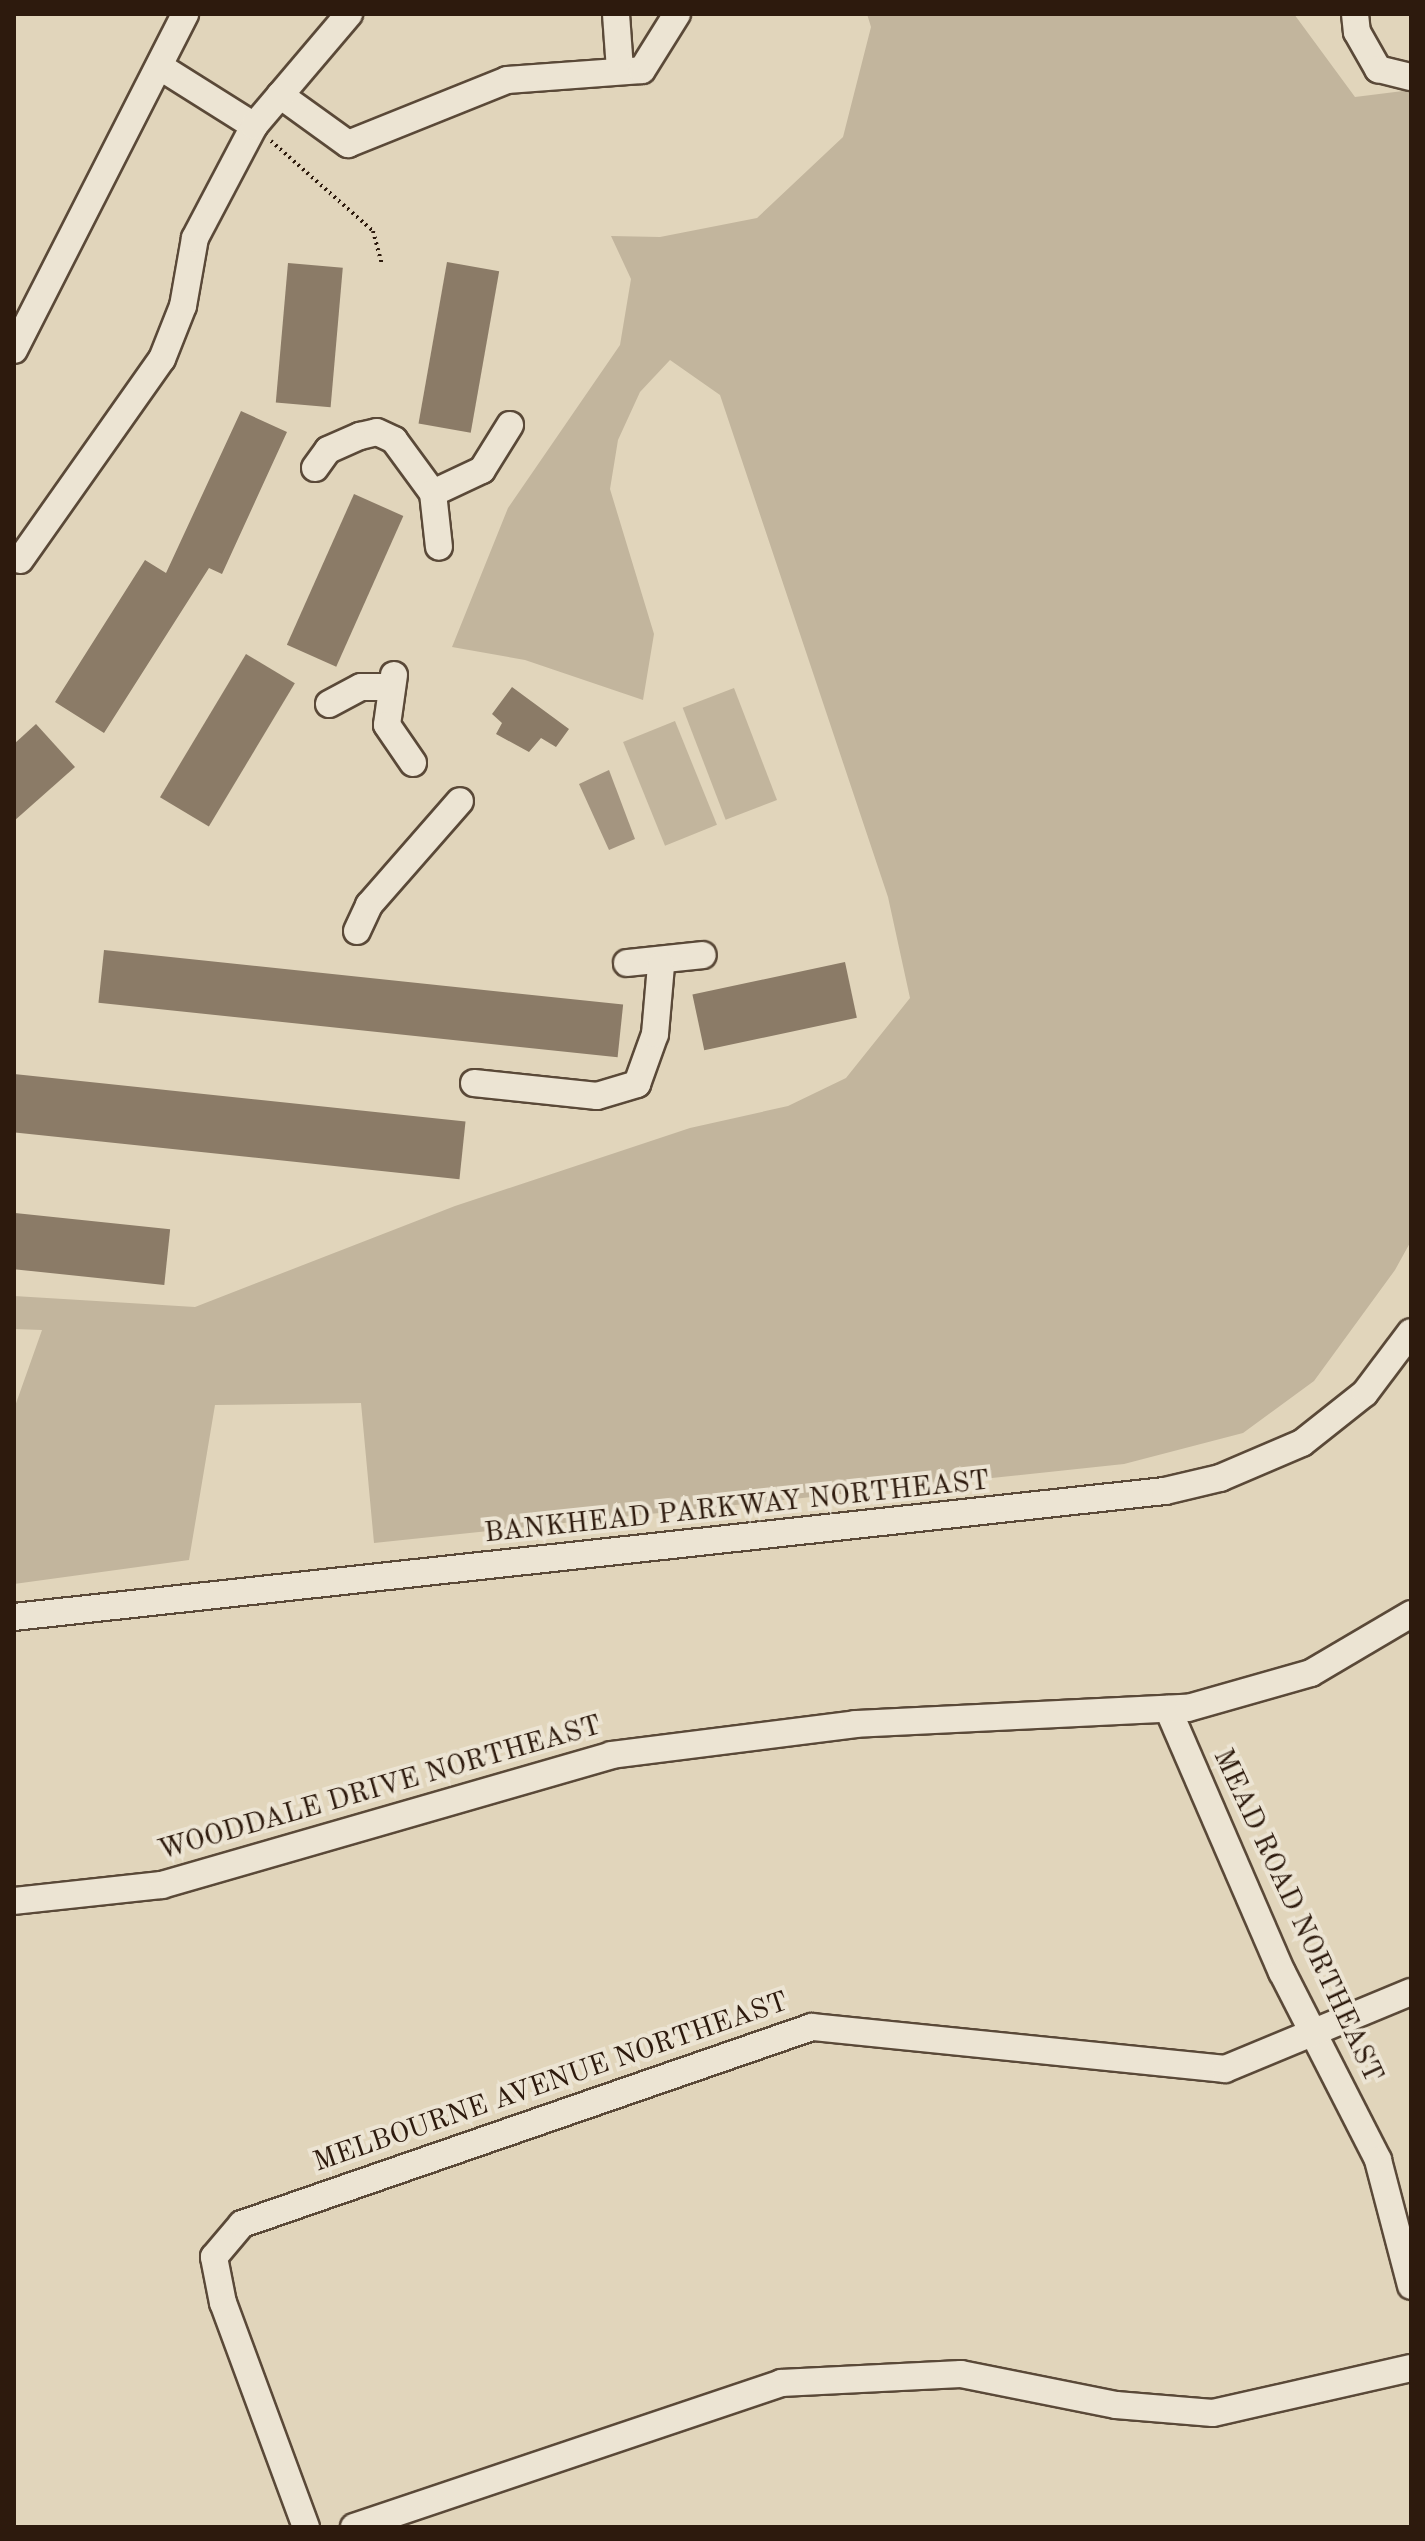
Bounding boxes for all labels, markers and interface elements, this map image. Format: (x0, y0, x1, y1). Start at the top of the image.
street label: BANKHEAD PARKWAY NORTHEAST (483, 1465, 991, 1551)
street label: WOODDALE DRIVE NORTHEAST (155, 1710, 605, 1868)
street label: MEAD ROAD NORTHEAST (1205, 1744, 1389, 2088)
street label: MELBOURNE AVENUE NORTHEAST (309, 1986, 793, 2180)

